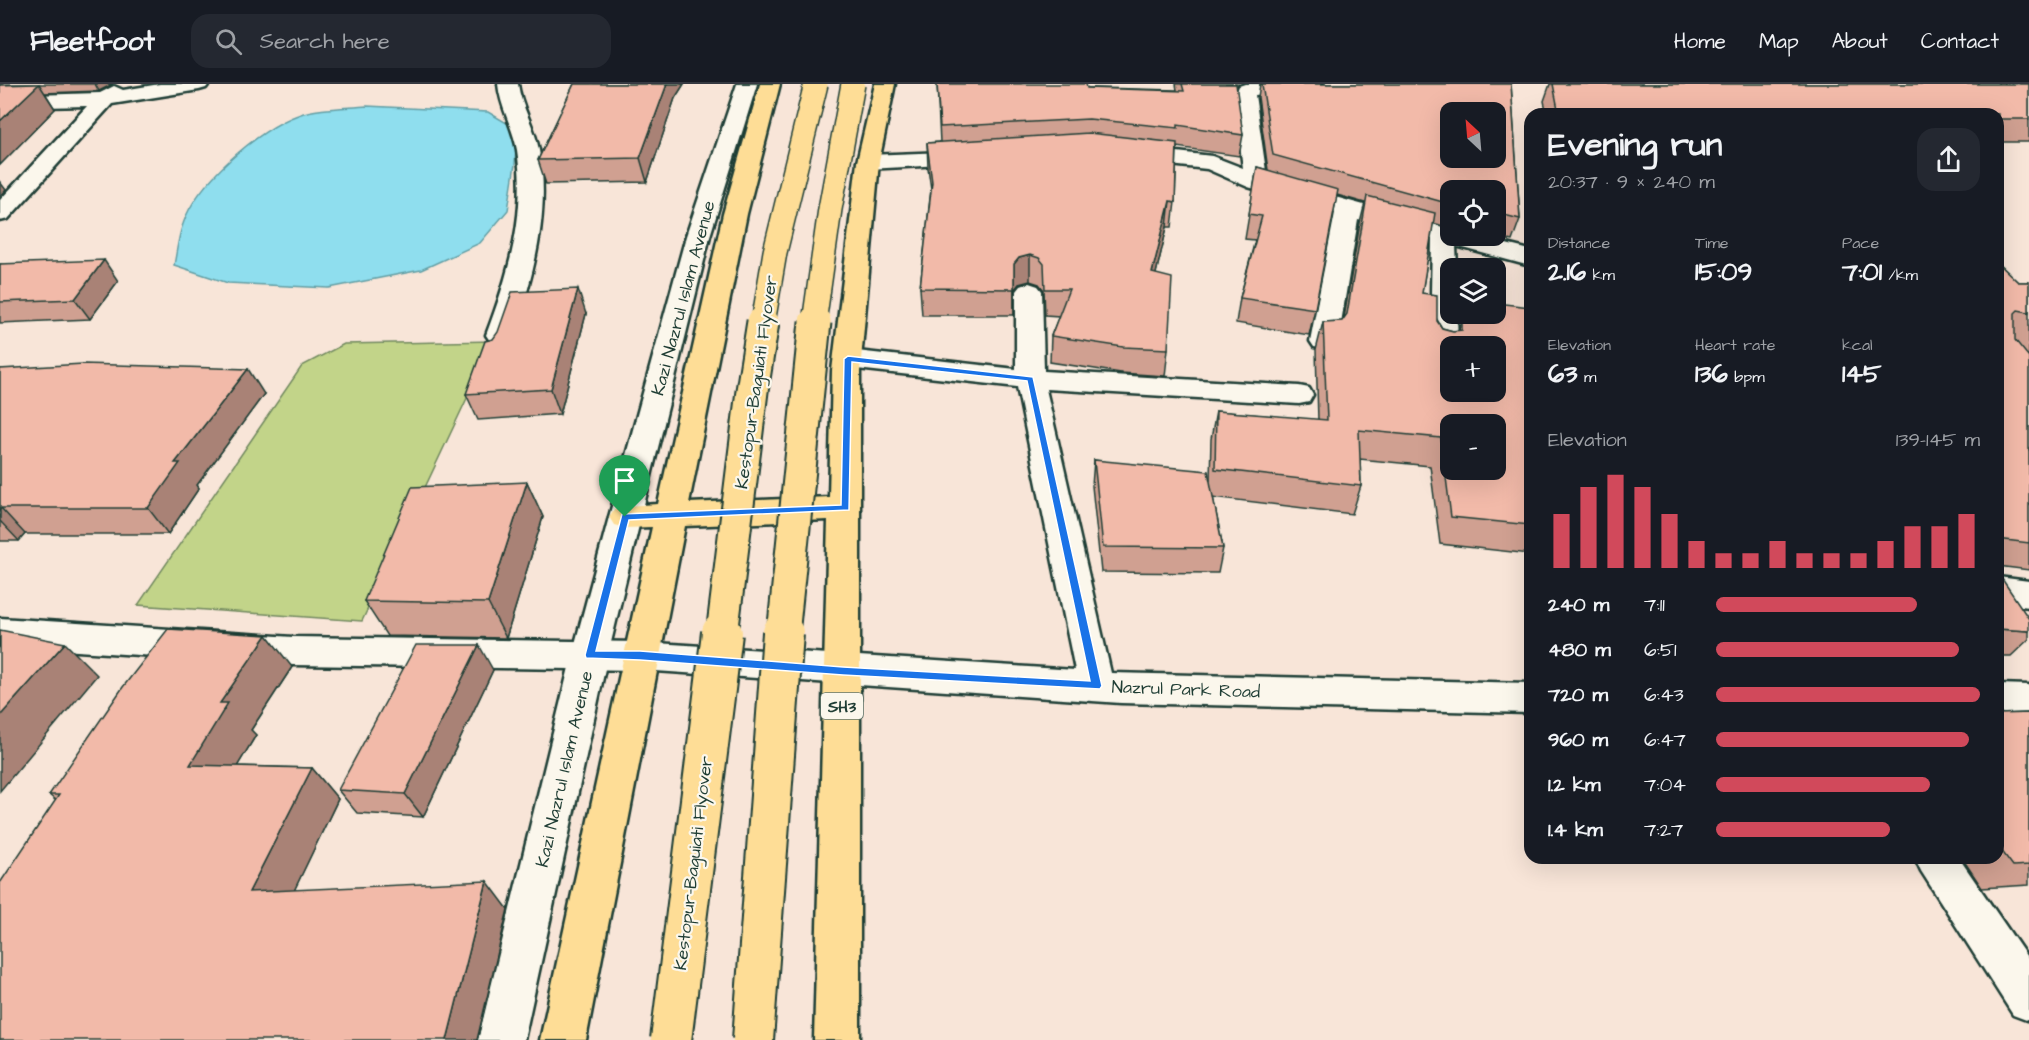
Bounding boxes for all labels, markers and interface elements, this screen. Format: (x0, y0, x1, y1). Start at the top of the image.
search box (191, 14, 611, 68)
text: Fleetfoot (30, 22, 155, 61)
icon: search (212, 25, 245, 58)
text: Search here (260, 26, 390, 57)
text: Home (1674, 27, 1726, 56)
text: Map (1759, 27, 1799, 56)
text: About (1832, 27, 1888, 56)
text: Contact (1921, 27, 1999, 56)
north arrow (1440, 102, 1506, 168)
map controls (1440, 102, 1506, 480)
text: Evening run (1548, 122, 1722, 168)
button: share (1917, 128, 1980, 191)
text: 20:37 · 9 × 240 m (1548, 168, 1715, 196)
button: locate (1440, 180, 1506, 246)
street label: Kazi Nazrul Islam Avenue (645, 198, 722, 398)
text: Distance (1548, 232, 1610, 254)
text: Time (1695, 232, 1729, 254)
text: Pace (1842, 232, 1879, 254)
text: 2.16 (1548, 254, 1586, 290)
text: 15:09 (1695, 254, 1752, 290)
text: 7:01 (1842, 254, 1882, 290)
button: layers (1440, 258, 1506, 324)
text: km (1586, 264, 1615, 286)
text: /km (1882, 264, 1918, 286)
street label: Kestopur-Baguiati Flyover (729, 274, 785, 491)
text: Elevation (1548, 334, 1611, 356)
text: Heart rate (1695, 334, 1775, 356)
text: kcal (1842, 334, 1873, 356)
button: + (1440, 336, 1506, 402)
text: 63 (1548, 356, 1578, 392)
text: 136 (1695, 356, 1728, 392)
text: 145 (1842, 356, 1881, 392)
text: m (1578, 366, 1596, 388)
text: bpm (1728, 366, 1765, 388)
button: − (1440, 414, 1506, 480)
text: Elevation (1548, 426, 1627, 454)
text: 139–145 m (1896, 426, 1980, 454)
pin (599, 455, 650, 517)
icon: arrive (608, 464, 641, 497)
text: 240 m (1548, 591, 1609, 619)
text: 7:11 (1644, 591, 1665, 619)
text: 480 m (1548, 636, 1611, 664)
text: 6:51 (1644, 636, 1677, 664)
street label: Kazi Nazrul Islam Avenue (530, 668, 599, 870)
street label: Nazrul Park Road (1111, 674, 1261, 705)
text: 720 m (1548, 681, 1608, 709)
text: 6:43 (1644, 681, 1684, 709)
road number: SH3 (821, 693, 863, 719)
text: 960 m (1548, 726, 1608, 754)
text: 6:47 (1644, 726, 1686, 754)
street label: Kestopur-Baguiati Flyover (668, 755, 720, 972)
text: 1.2 km (1548, 771, 1601, 799)
text: 7:04 (1644, 771, 1686, 799)
text: 1.4 km (1548, 816, 1603, 844)
text: 7:27 (1644, 816, 1683, 844)

